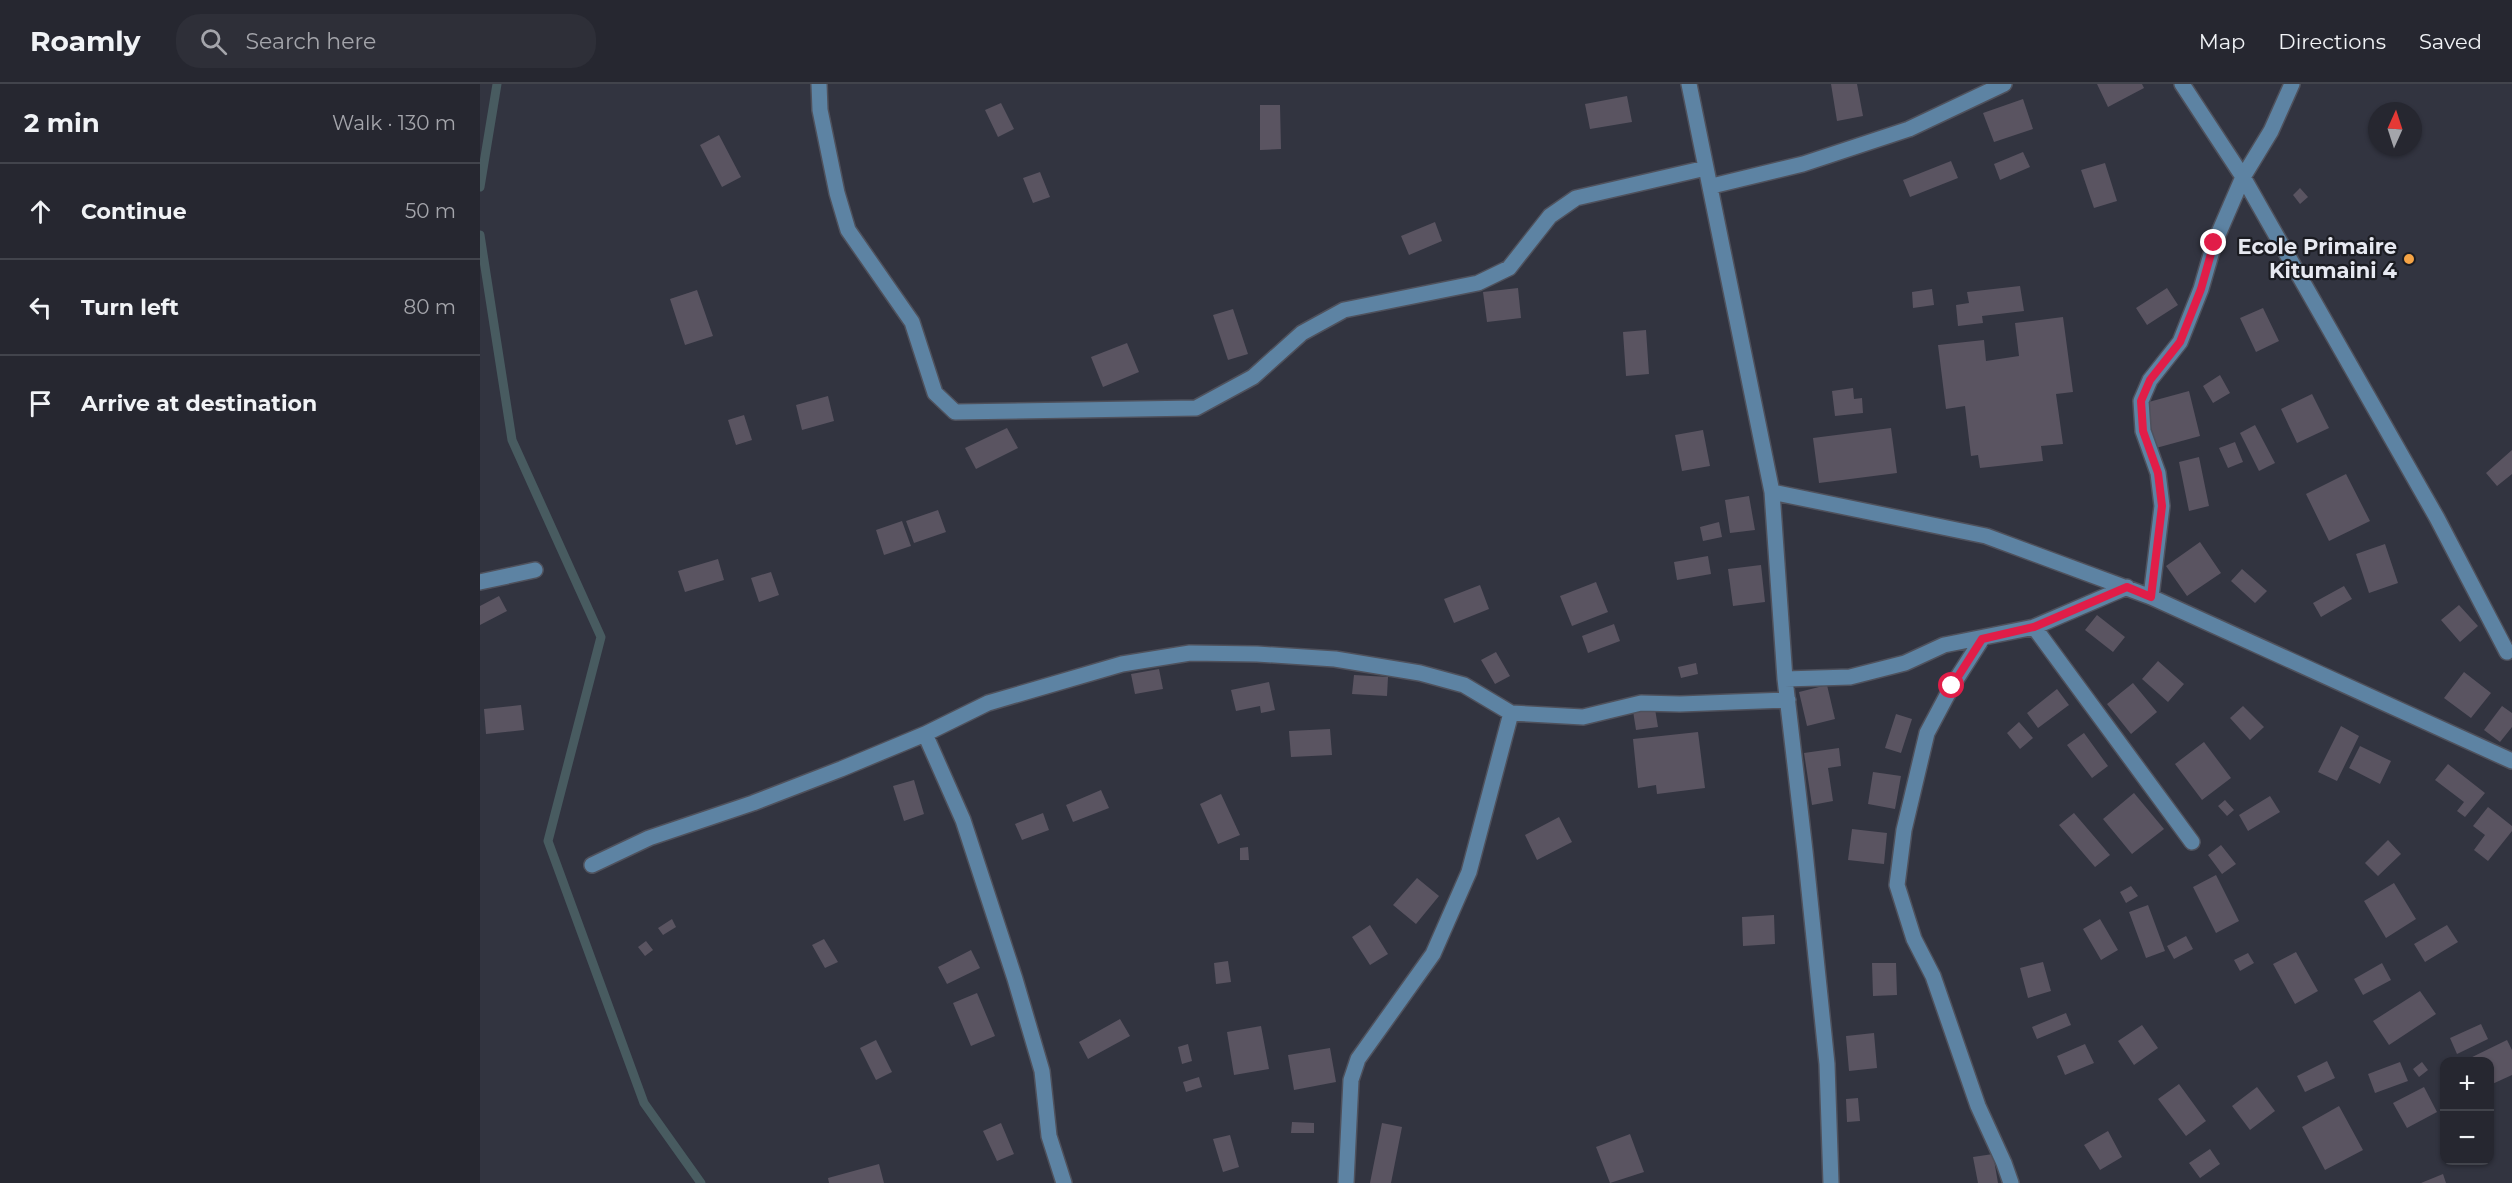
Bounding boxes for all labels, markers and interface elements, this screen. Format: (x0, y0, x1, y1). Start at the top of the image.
search box (176, 14, 596, 68)
text: Roamly (30, 24, 140, 58)
icon: search (197, 25, 230, 58)
text: Search here (245, 28, 376, 55)
text: Map (2199, 29, 2245, 54)
text: Directions (2278, 29, 2386, 54)
text: Saved (2419, 29, 2482, 54)
north arrow (2368, 102, 2422, 156)
text: 2 min (24, 107, 100, 139)
text: Walk · 130 m (332, 111, 456, 135)
icon: ahead (24, 195, 57, 228)
text: Continue (81, 198, 187, 225)
text: 50 m (405, 199, 456, 223)
route end (2200, 229, 2226, 255)
place label: Ecole Primaire Kitumaini 4 (2238, 234, 2398, 283)
marker: Ecole Primaire Kitumaini 4 (2402, 252, 2416, 266)
icon: left (24, 291, 57, 324)
text: Turn left (81, 294, 179, 321)
text: 80 m (404, 295, 456, 319)
icon: arrive (24, 387, 57, 420)
text: Arrive at destination (81, 390, 317, 417)
route start (1938, 672, 1964, 698)
map controls (2440, 1057, 2494, 1165)
button: + (2440, 1057, 2494, 1111)
button: − (2440, 1111, 2494, 1165)

